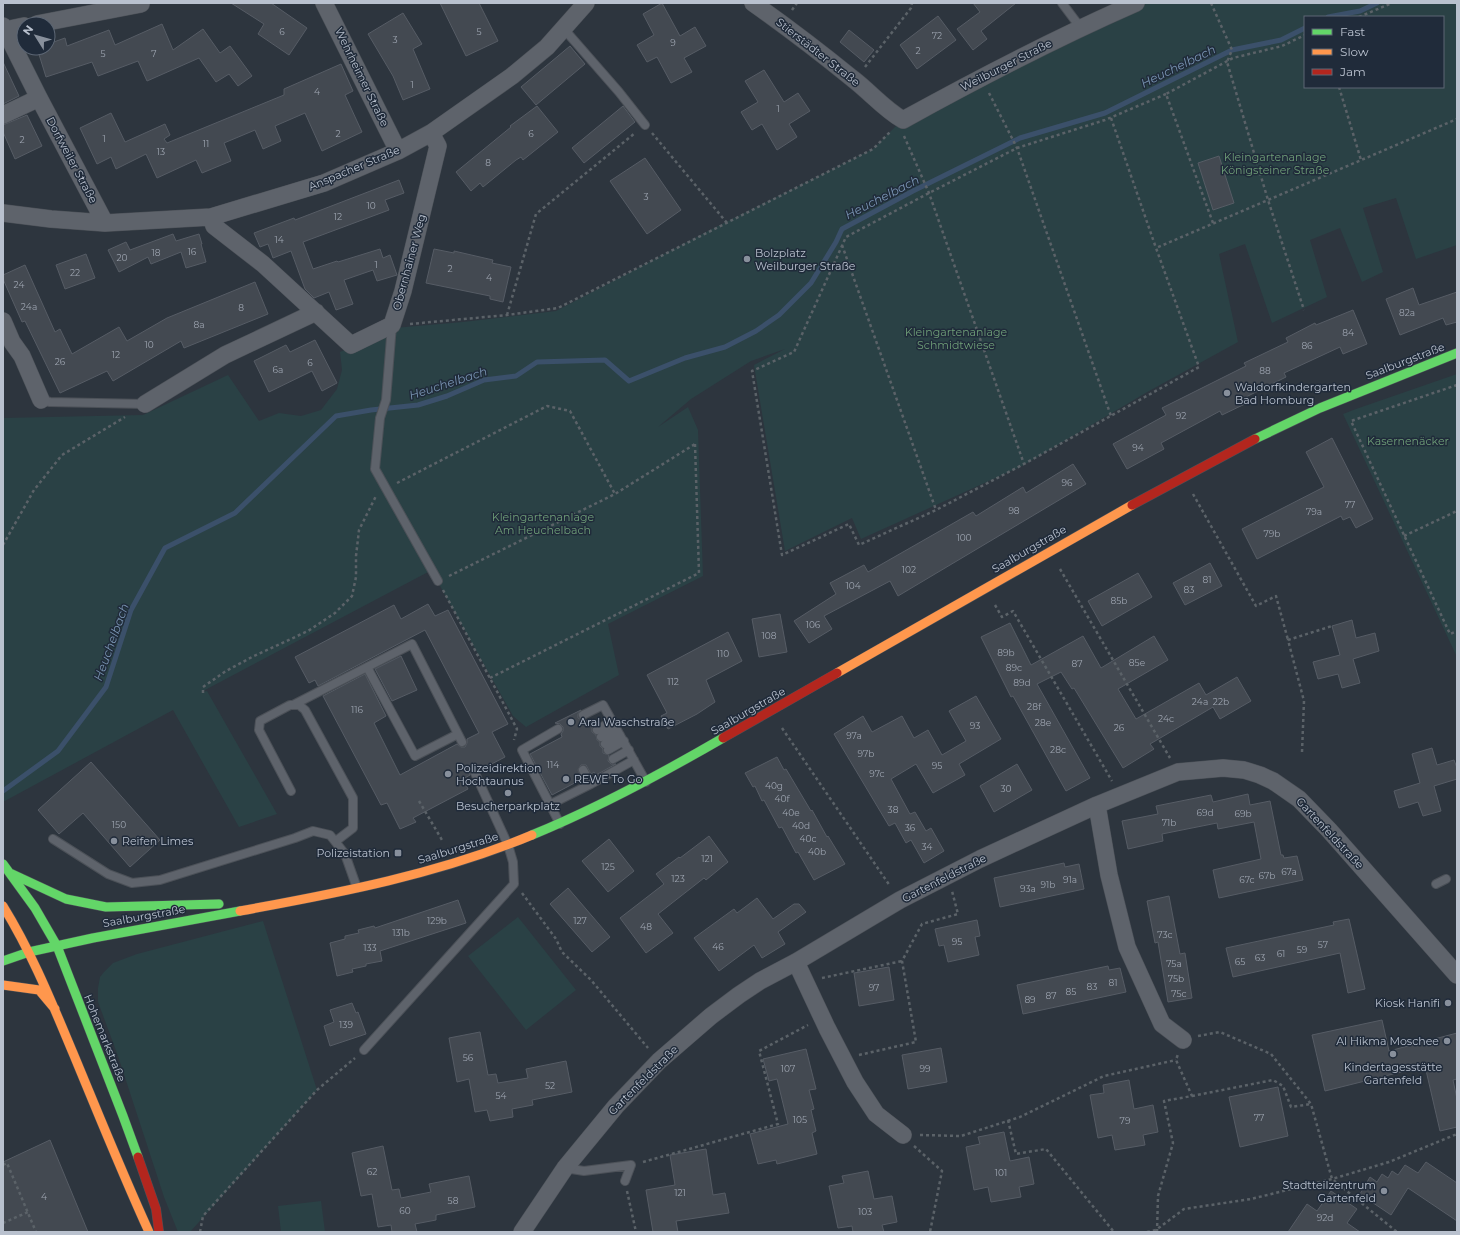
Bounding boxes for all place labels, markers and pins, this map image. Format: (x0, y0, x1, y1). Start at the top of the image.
place label: Bolzplatz Weilburger Straße (755, 246, 856, 273)
marker: Bolzplatz Weilburger Straße (742, 254, 752, 264)
place label: Waldorfkindergarten Bad Homburg (1235, 380, 1351, 407)
marker: Waldorfkindergarten Bad Homburg (1222, 388, 1232, 398)
place label: Aral Waschstraße (579, 715, 675, 729)
marker: Aral Waschstraße (566, 717, 576, 727)
place label: Polizeidirektion Hochtaunus (456, 761, 541, 788)
marker: Polizeidirektion Hochtaunus (443, 769, 453, 779)
place label: REWE To Go (574, 772, 642, 786)
marker: REWE To Go (561, 774, 571, 784)
marker: Besucherparkplatz (503, 788, 513, 798)
place label: Besucherparkplatz (456, 799, 560, 813)
place label: Reifen Limes (122, 834, 194, 848)
marker: Reifen Limes (109, 836, 119, 846)
place label: Polizeistation (316, 846, 390, 860)
marker: Polizeistation (393, 848, 403, 858)
place label: Kiosk Hanifi (1375, 996, 1440, 1010)
marker: Kiosk Hanifi (1443, 998, 1453, 1008)
place label: Al Hikma Moschee (1336, 1034, 1439, 1048)
marker: Al Hikma Moschee (1442, 1036, 1452, 1046)
marker: Kindertagesstätte Gartenfeld (1388, 1049, 1398, 1059)
place label: Kindertagesstätte Gartenfeld (1344, 1060, 1443, 1087)
place label: Stadtteilzentrum Gartenfeld (1282, 1178, 1376, 1205)
marker: Stadtteilzentrum Gartenfeld (1379, 1186, 1389, 1196)

